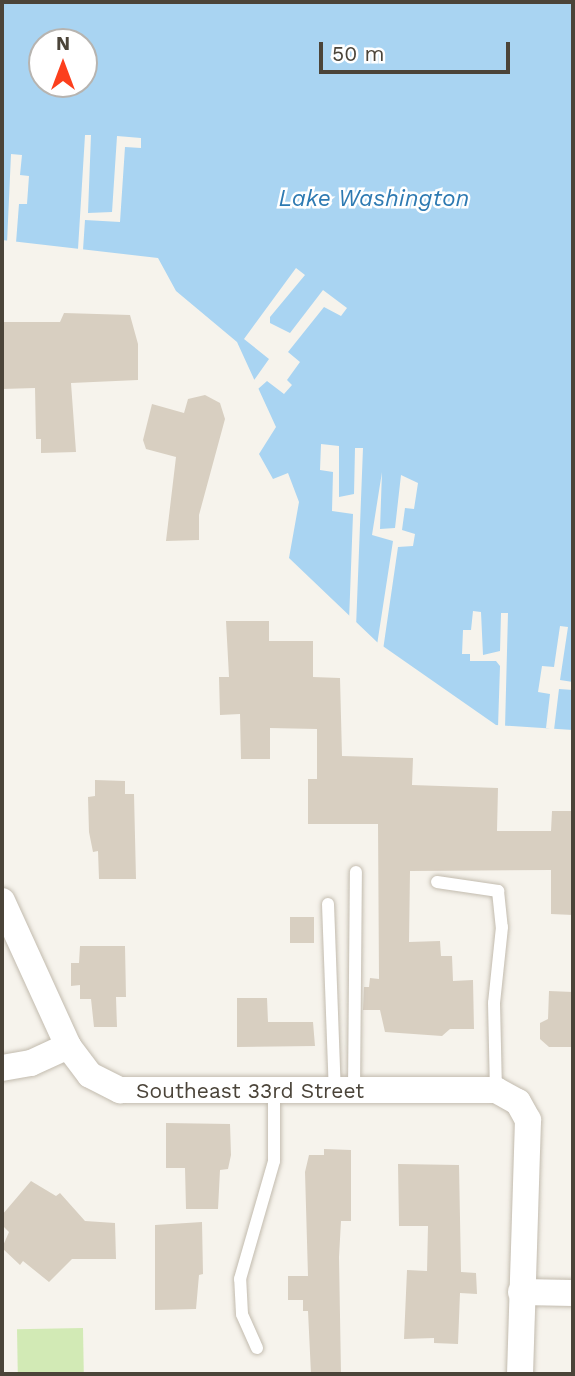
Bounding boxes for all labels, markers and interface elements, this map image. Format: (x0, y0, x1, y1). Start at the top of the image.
north arrow (28, 28, 98, 98)
scale bar (323, 28, 514, 72)
text: N (56, 32, 70, 55)
text: 50 m (332, 41, 384, 66)
water label: Lake Washington (278, 185, 470, 213)
street label: Southeast 33rd Street (136, 1078, 364, 1104)

